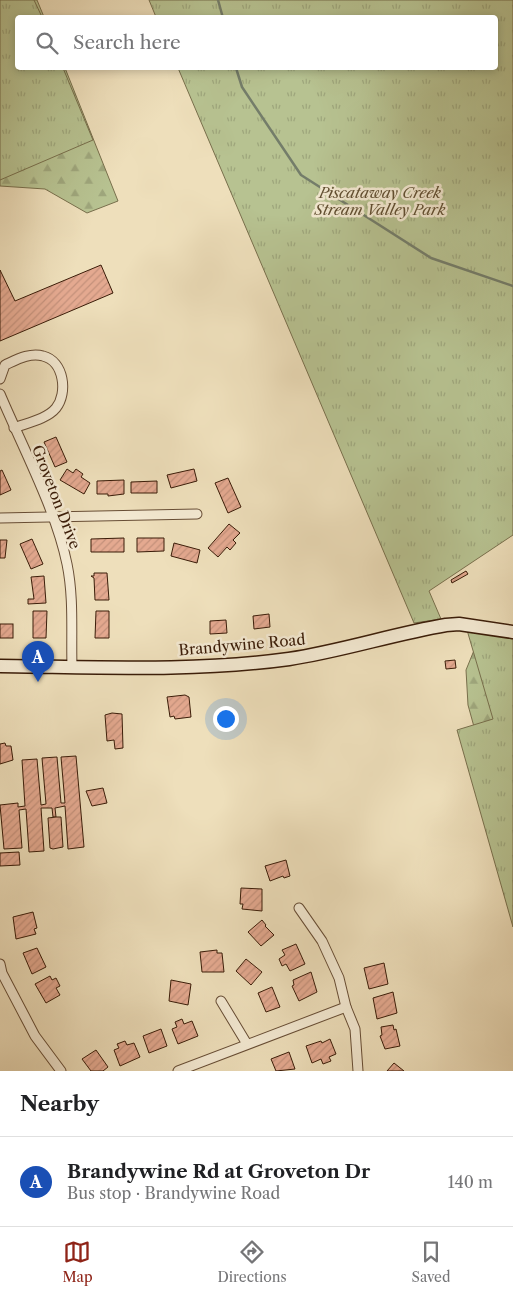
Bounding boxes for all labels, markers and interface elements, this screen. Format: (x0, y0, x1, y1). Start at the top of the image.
search box (15, 15, 498, 70)
icon: search (33, 29, 61, 57)
text: Search here (73, 31, 181, 54)
park label: Piscataway Creek Stream Valley Park (314, 183, 446, 219)
street label: Groveton Drive (28, 442, 85, 552)
street label: Brandywine Road (178, 629, 306, 660)
pin: A (22, 641, 54, 682)
your location (213, 706, 239, 732)
text: Nearby (20, 1091, 99, 1116)
text: Brandywine Rd at Groveton Dr (67, 1160, 370, 1183)
text: A (30, 1172, 42, 1192)
text: 140 m (448, 1172, 493, 1192)
text: Bus stop · Brandywine Road (67, 1183, 280, 1203)
tab: Map (62, 1238, 93, 1286)
tab: Directions (217, 1238, 287, 1286)
tab: Saved (412, 1238, 450, 1286)

